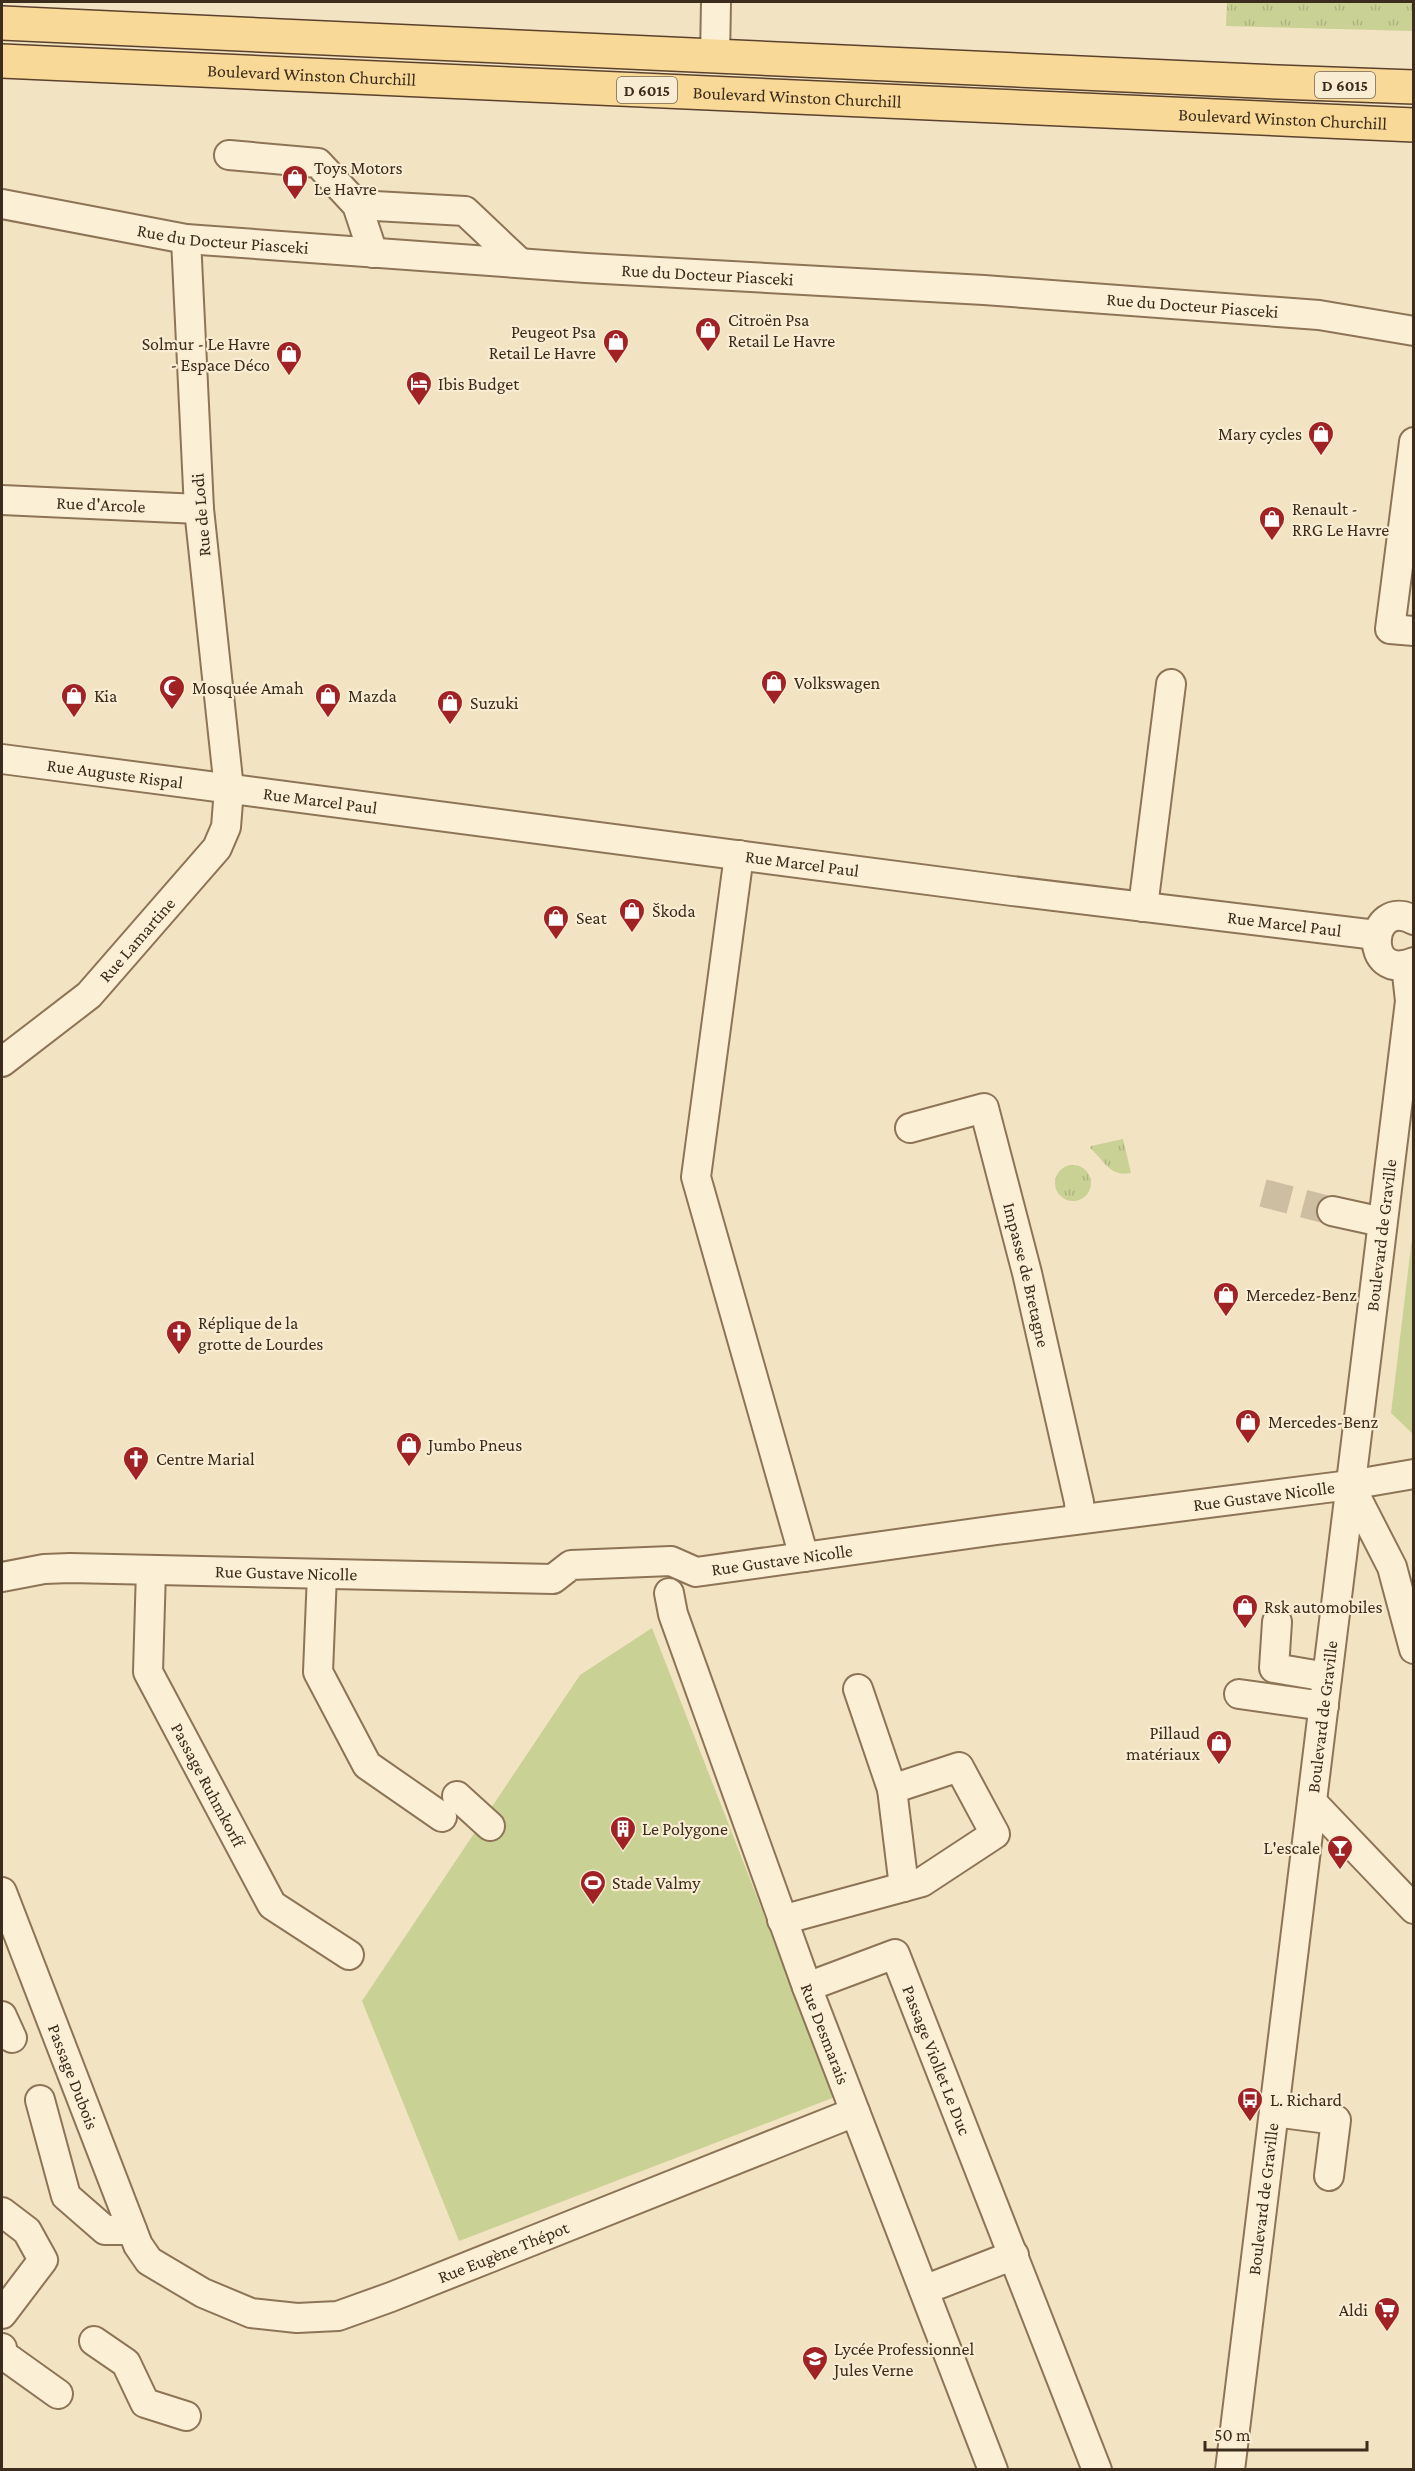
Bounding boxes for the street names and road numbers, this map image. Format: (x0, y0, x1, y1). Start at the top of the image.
street label: Boulevard Winston Churchill (207, 60, 417, 90)
road number: D 6015 (1315, 72, 1375, 98)
road number: D 6015 (617, 77, 677, 103)
street label: Boulevard Winston Churchill (692, 82, 902, 112)
street label: Boulevard Winston Churchill (1178, 104, 1388, 134)
street label: Rue du Docteur Piasceki (136, 220, 310, 258)
street label: Rue du Docteur Piasceki (621, 260, 794, 289)
street label: Rue du Docteur Piasceki (1106, 289, 1279, 322)
street label: Rue de Lodi (187, 472, 215, 557)
street label: Rue d'Arcole (56, 492, 146, 517)
street label: Rue Auguste Rispal (46, 755, 185, 793)
street label: Rue Marcel Paul (262, 783, 379, 818)
street label: Rue Marcel Paul (744, 846, 861, 881)
street label: Rue Lamartine (95, 893, 179, 986)
street label: Rue Marcel Paul (1226, 907, 1343, 941)
street label: Boulevard de Graville (1362, 1158, 1401, 1313)
street label: Impasse de Bretagne (999, 1201, 1054, 1349)
street label: Rue Gustave Nicolle (1192, 1477, 1336, 1515)
street label: Rue Gustave Nicolle (710, 1540, 854, 1580)
street label: Rue Gustave Nicolle (215, 1561, 358, 1585)
street label: Boulevard de Graville (1303, 1639, 1342, 1794)
street label: Passage Ruhmkorff (167, 1720, 250, 1852)
street label: Rue Desmarais (797, 1981, 854, 2087)
street label: Passage Viollet Le Duc (898, 1982, 975, 2138)
street label: Passage Dubois (44, 2021, 102, 2132)
street label: Boulevard de Graville (1244, 2122, 1282, 2276)
street label: Rue Eugène Thépot (435, 2217, 573, 2287)

